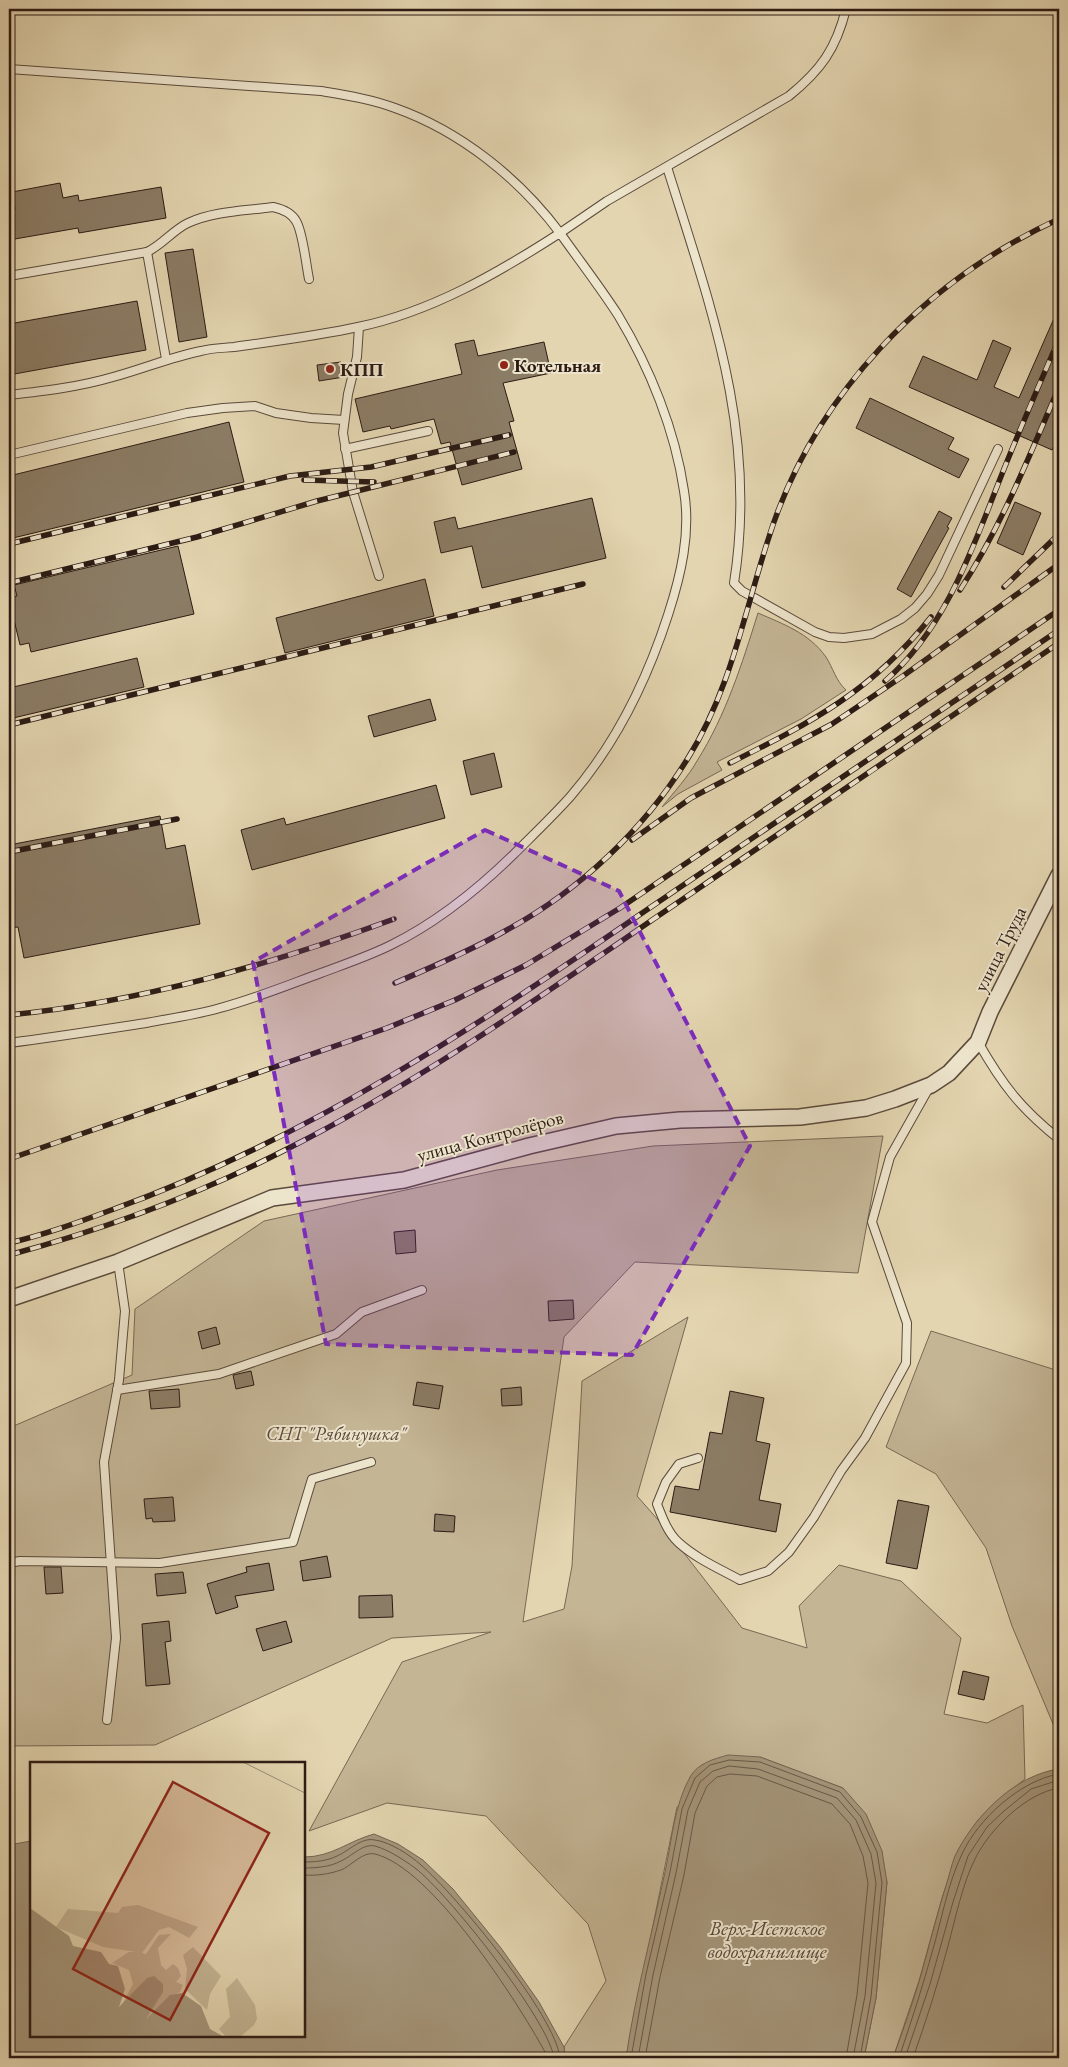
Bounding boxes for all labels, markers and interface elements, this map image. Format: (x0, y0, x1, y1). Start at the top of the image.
place label: Котельная (514, 353, 601, 378)
place label: КПП (340, 357, 383, 382)
marker: Котельная (498, 359, 510, 371)
marker: КПП (324, 363, 336, 375)
street label: улица Труда (968, 902, 1032, 996)
street label: улица Контролёров (414, 1105, 566, 1167)
park label: СНТ "Рябинушка" (266, 1421, 408, 1446)
inset map (30, 1762, 305, 2037)
water label: Верх-Исетское водохранилище (707, 1915, 827, 1964)

